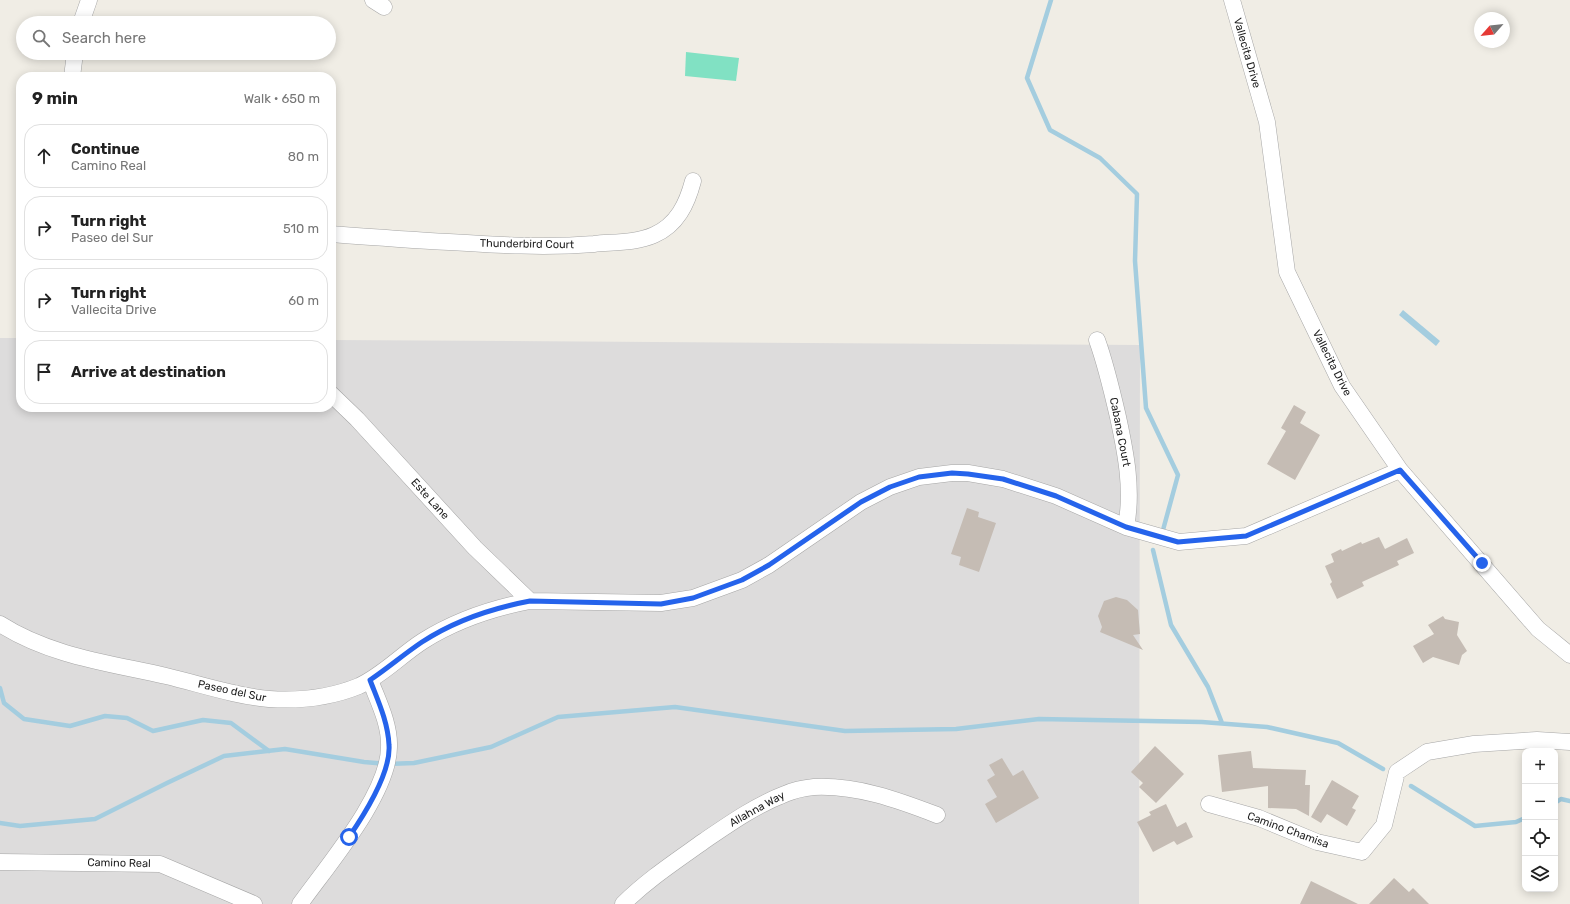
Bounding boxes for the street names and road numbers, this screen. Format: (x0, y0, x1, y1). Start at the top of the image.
street label: Vallecita Drive (1231, 16, 1263, 90)
street label: Thunderbird Court (480, 237, 575, 251)
street label: Vallecita Drive (1310, 328, 1354, 398)
street label: Cabana Court (1107, 396, 1133, 468)
street label: Este Lane (408, 476, 452, 522)
street label: Paseo del Sur (197, 677, 268, 705)
street label: Allahna Way (727, 788, 787, 830)
street label: Camino Chamisa (1245, 809, 1331, 851)
street label: Camino Real (87, 856, 151, 870)

